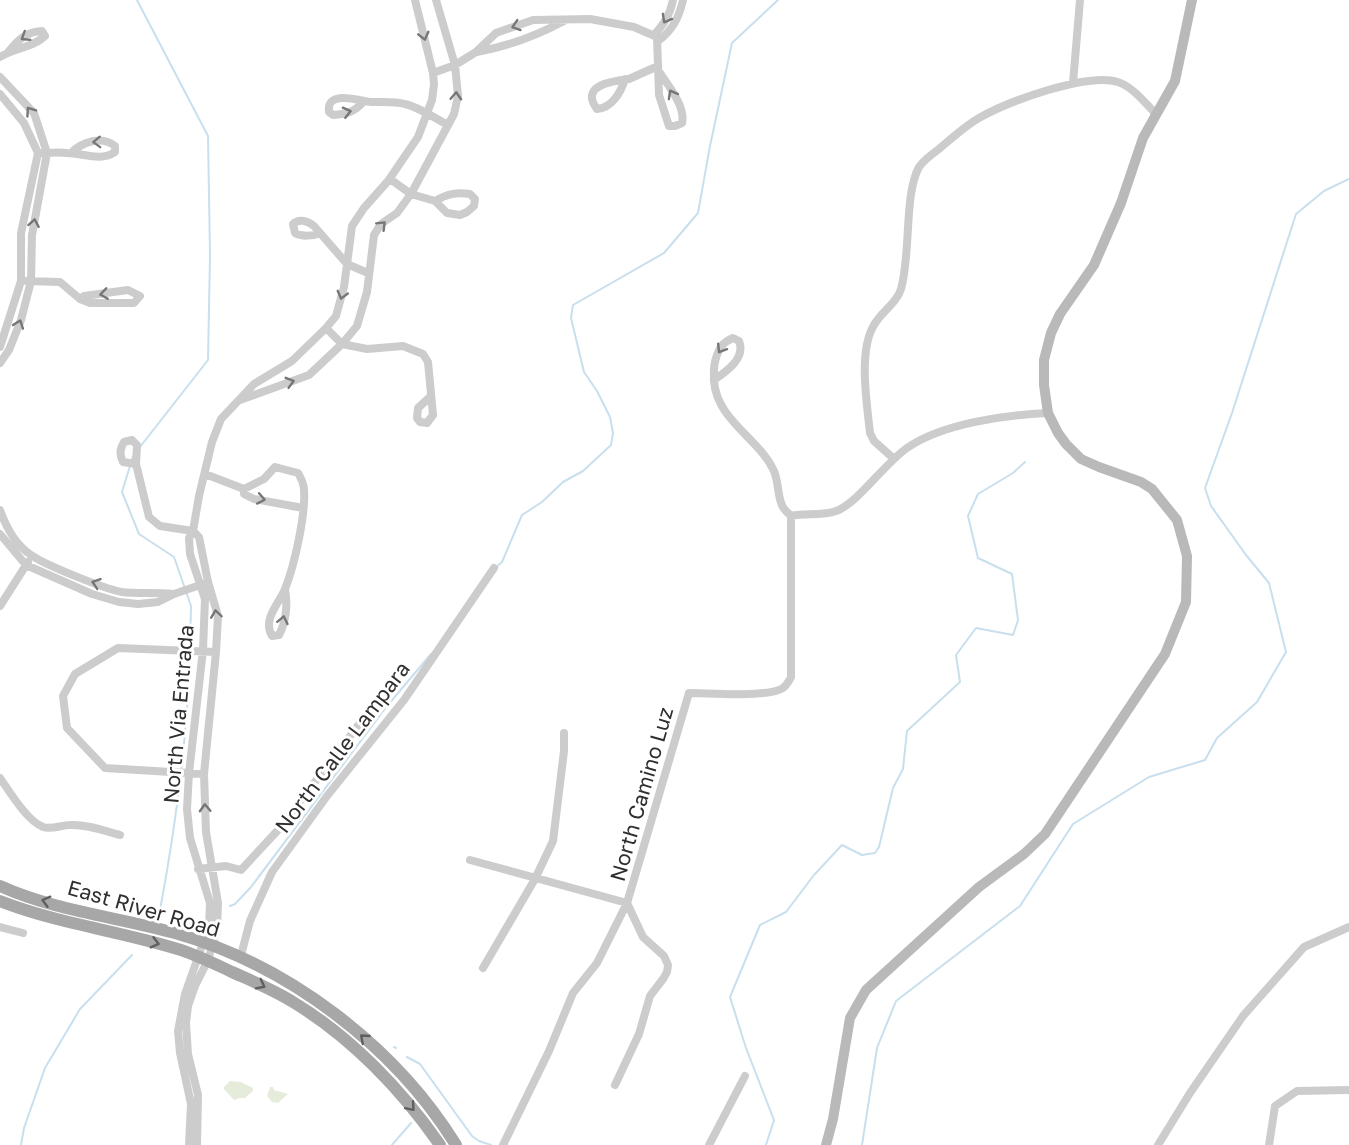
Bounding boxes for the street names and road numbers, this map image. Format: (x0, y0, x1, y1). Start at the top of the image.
street label: North Via Entrada (157, 624, 199, 804)
street label: North Calle Lampara (269, 656, 415, 838)
street label: North Camino Luz (604, 704, 678, 884)
street label: East River Road (65, 874, 223, 942)

